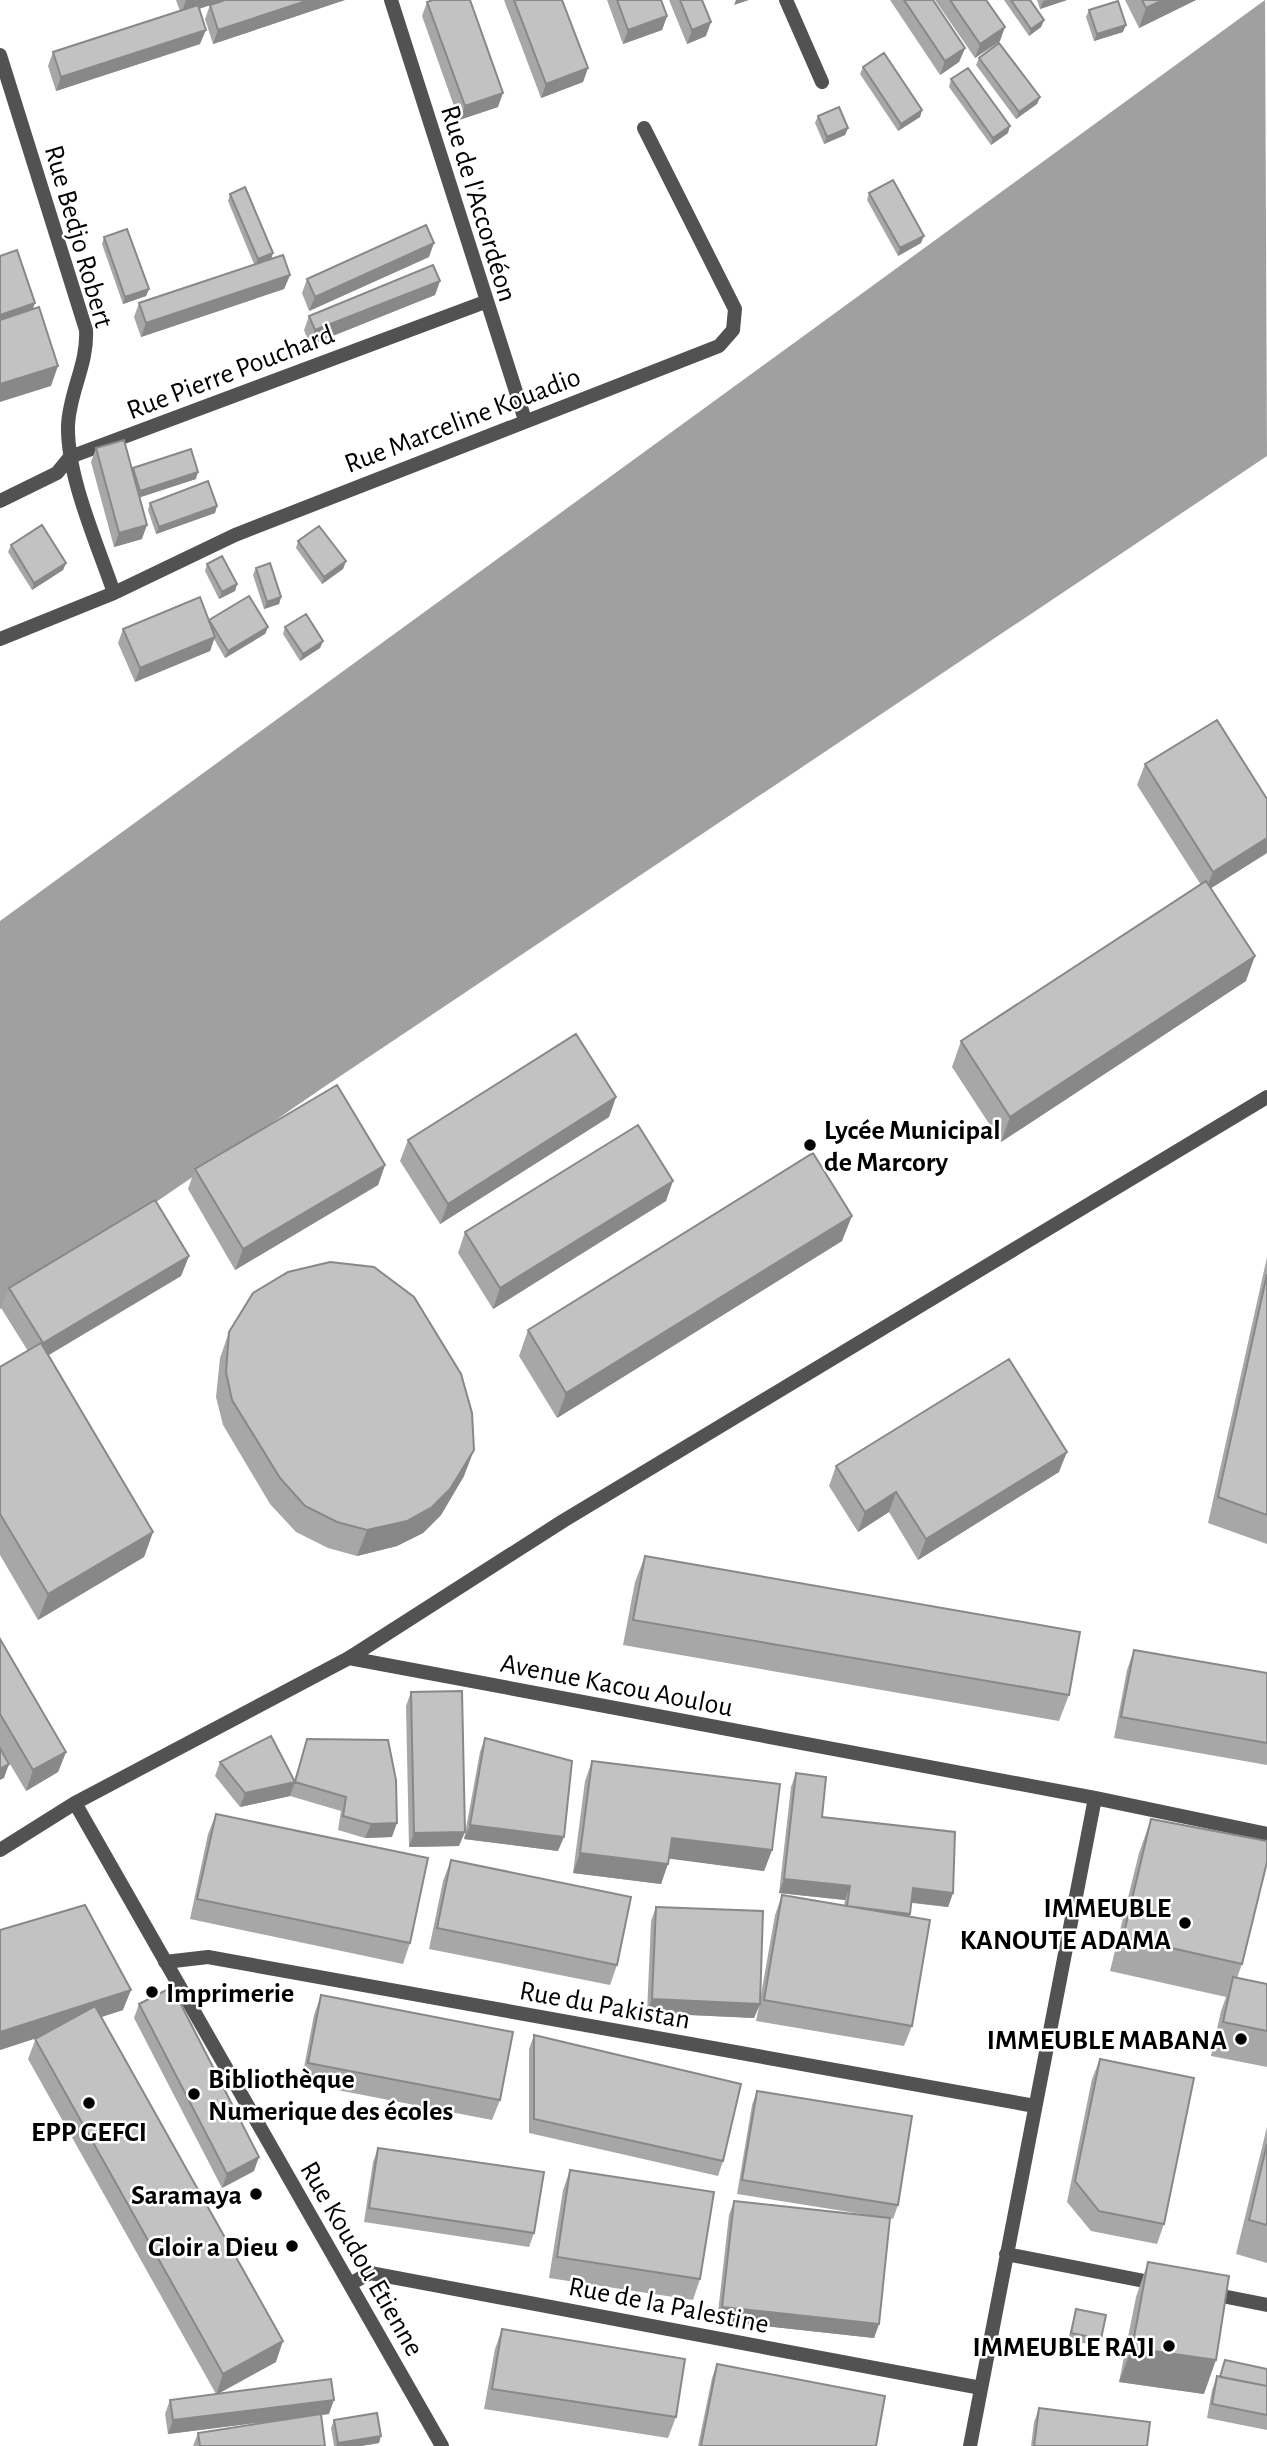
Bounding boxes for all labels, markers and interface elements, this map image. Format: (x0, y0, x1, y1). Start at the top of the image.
street label: Rue de l'Accordéon (435, 102, 521, 305)
street label: Rue Bedjo Robert (39, 142, 118, 331)
street label: Rue Pierre Pouchard (123, 320, 338, 425)
street label: Rue Marceline Kouadio (341, 363, 585, 479)
place label: Lycée Municipal de Marcory (824, 1117, 1001, 1177)
marker: Lycée Municipal de Marcory (802, 1137, 818, 1153)
street label: Avenue Kacou Aoulou (498, 1650, 735, 1722)
place label: IMMEUBLE KANOUTE ADAMA (960, 1895, 1171, 1955)
marker: IMMEUBLE KANOUTE ADAMA (1177, 1915, 1193, 1931)
street label: Rue du Pakistan (517, 1977, 692, 2035)
place label: Imprimerie (166, 1980, 294, 2008)
marker: Imprimerie (144, 1984, 160, 2000)
place label: IMMEUBLE MABANA (987, 2027, 1227, 2055)
marker: IMMEUBLE MABANA (1233, 2031, 1249, 2047)
place label: Bibliothèque Numerique des écoles (208, 2066, 453, 2126)
marker: Bibliothèque Numerique des écoles (186, 2086, 202, 2102)
marker: EPP GEFCI (81, 2095, 97, 2111)
place label: EPP GEFCI (31, 2119, 147, 2147)
street label: Rue Koudou Etienne (294, 2157, 428, 2361)
place label: Saramaya (131, 2182, 242, 2210)
marker: Saramaya (248, 2186, 264, 2202)
place label: Gloir a Dieu (148, 2234, 278, 2262)
marker: Gloir a Dieu (284, 2238, 300, 2254)
street label: Rue de la Palestine (566, 2273, 771, 2339)
place label: IMMEUBLE RAJI (972, 2334, 1155, 2362)
marker: IMMEUBLE RAJI (1161, 2338, 1177, 2354)

